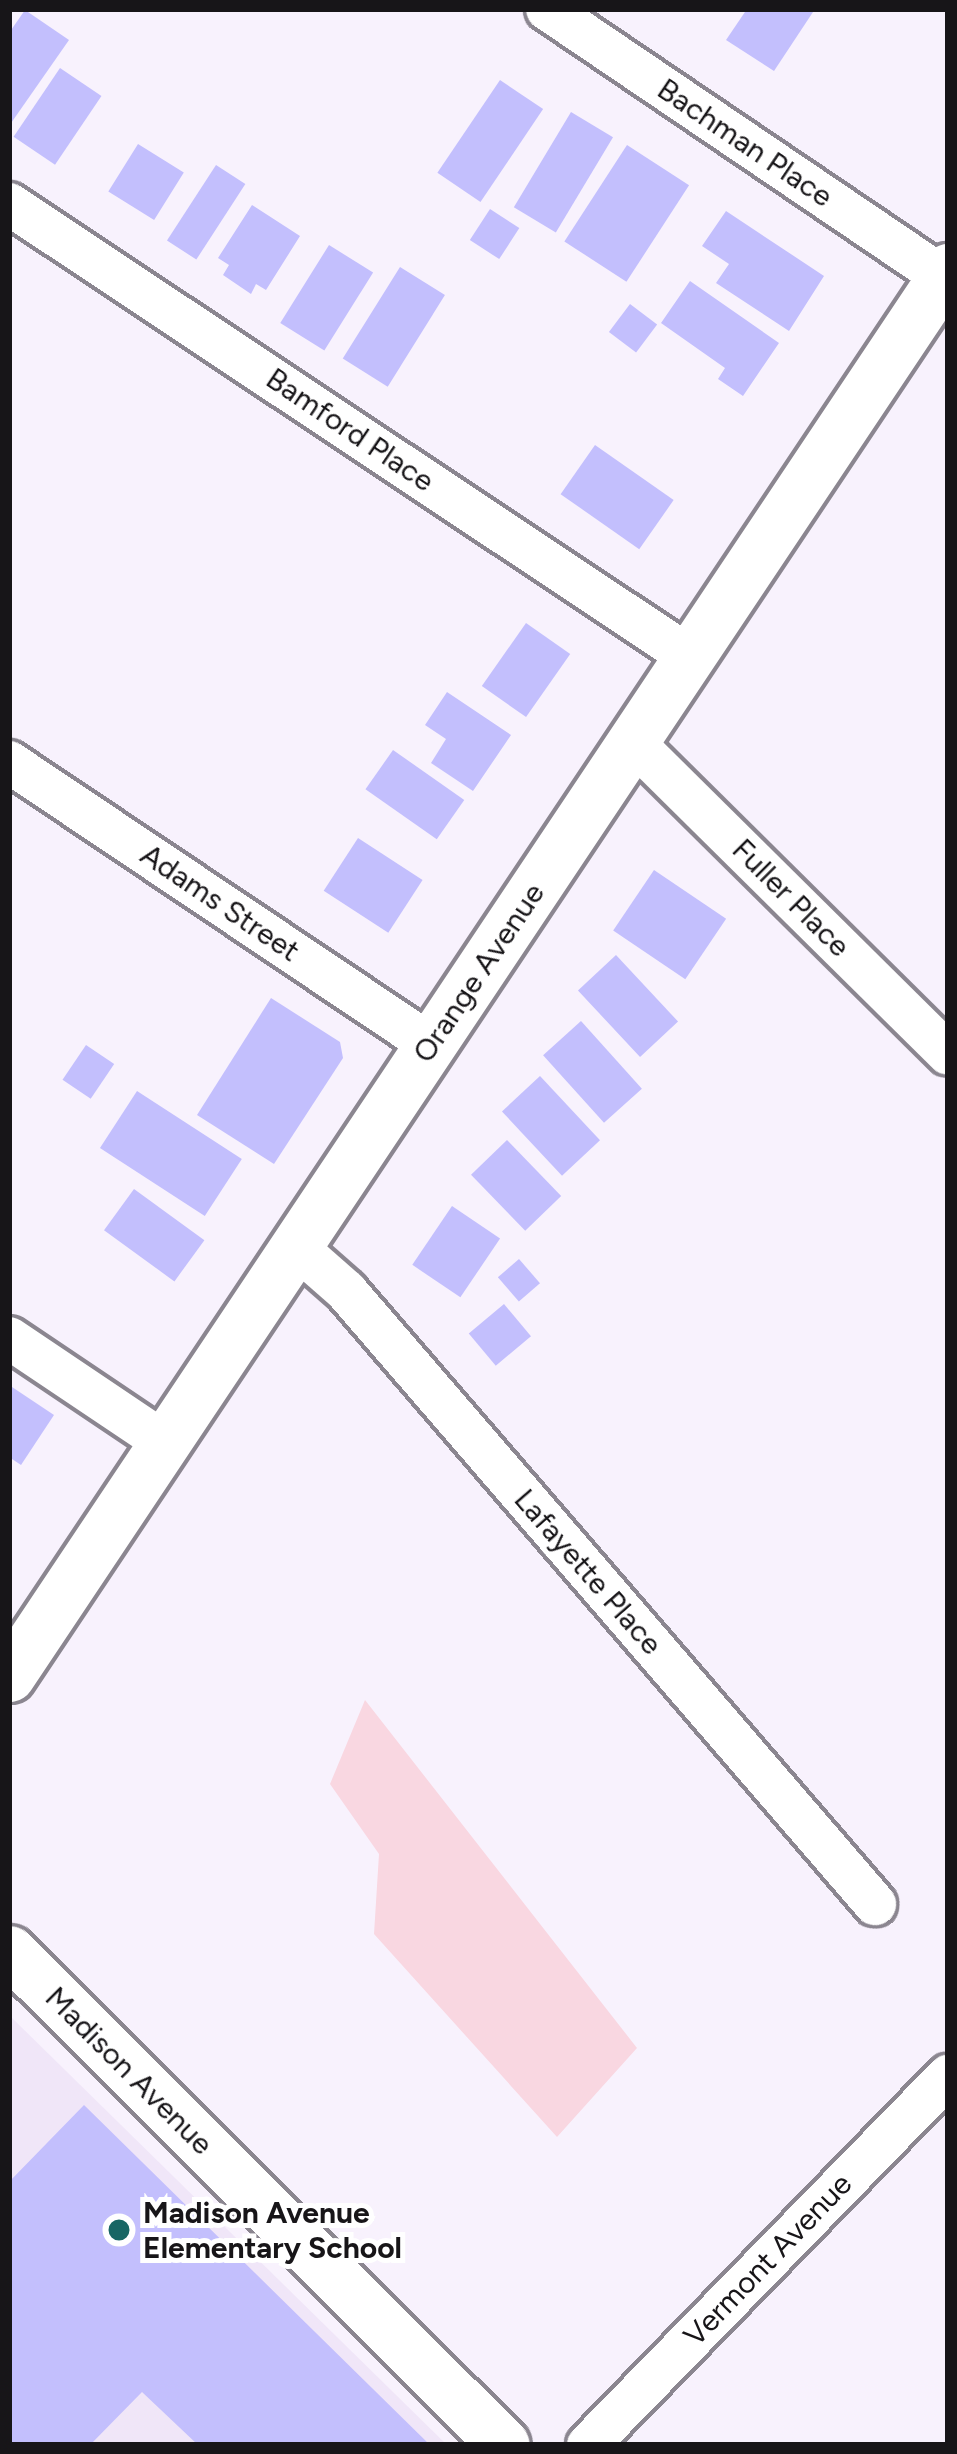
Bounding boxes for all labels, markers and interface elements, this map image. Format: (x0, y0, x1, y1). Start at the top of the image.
street label: Bachman Place (651, 71, 839, 215)
street label: Bamford Place (259, 361, 441, 499)
street label: Fuller Place (725, 832, 857, 964)
street label: Adams Street (134, 837, 306, 969)
street label: Orange Avenue (406, 877, 552, 1069)
street label: Lafayette Place (507, 1482, 669, 1662)
street label: Madison Avenue (38, 1980, 220, 2162)
street label: Vermont Avenue (677, 2166, 859, 2354)
place label: Madison Avenue Elementary School (143, 2195, 402, 2266)
marker: Madison Avenue Elementary School (106, 2217, 132, 2243)

